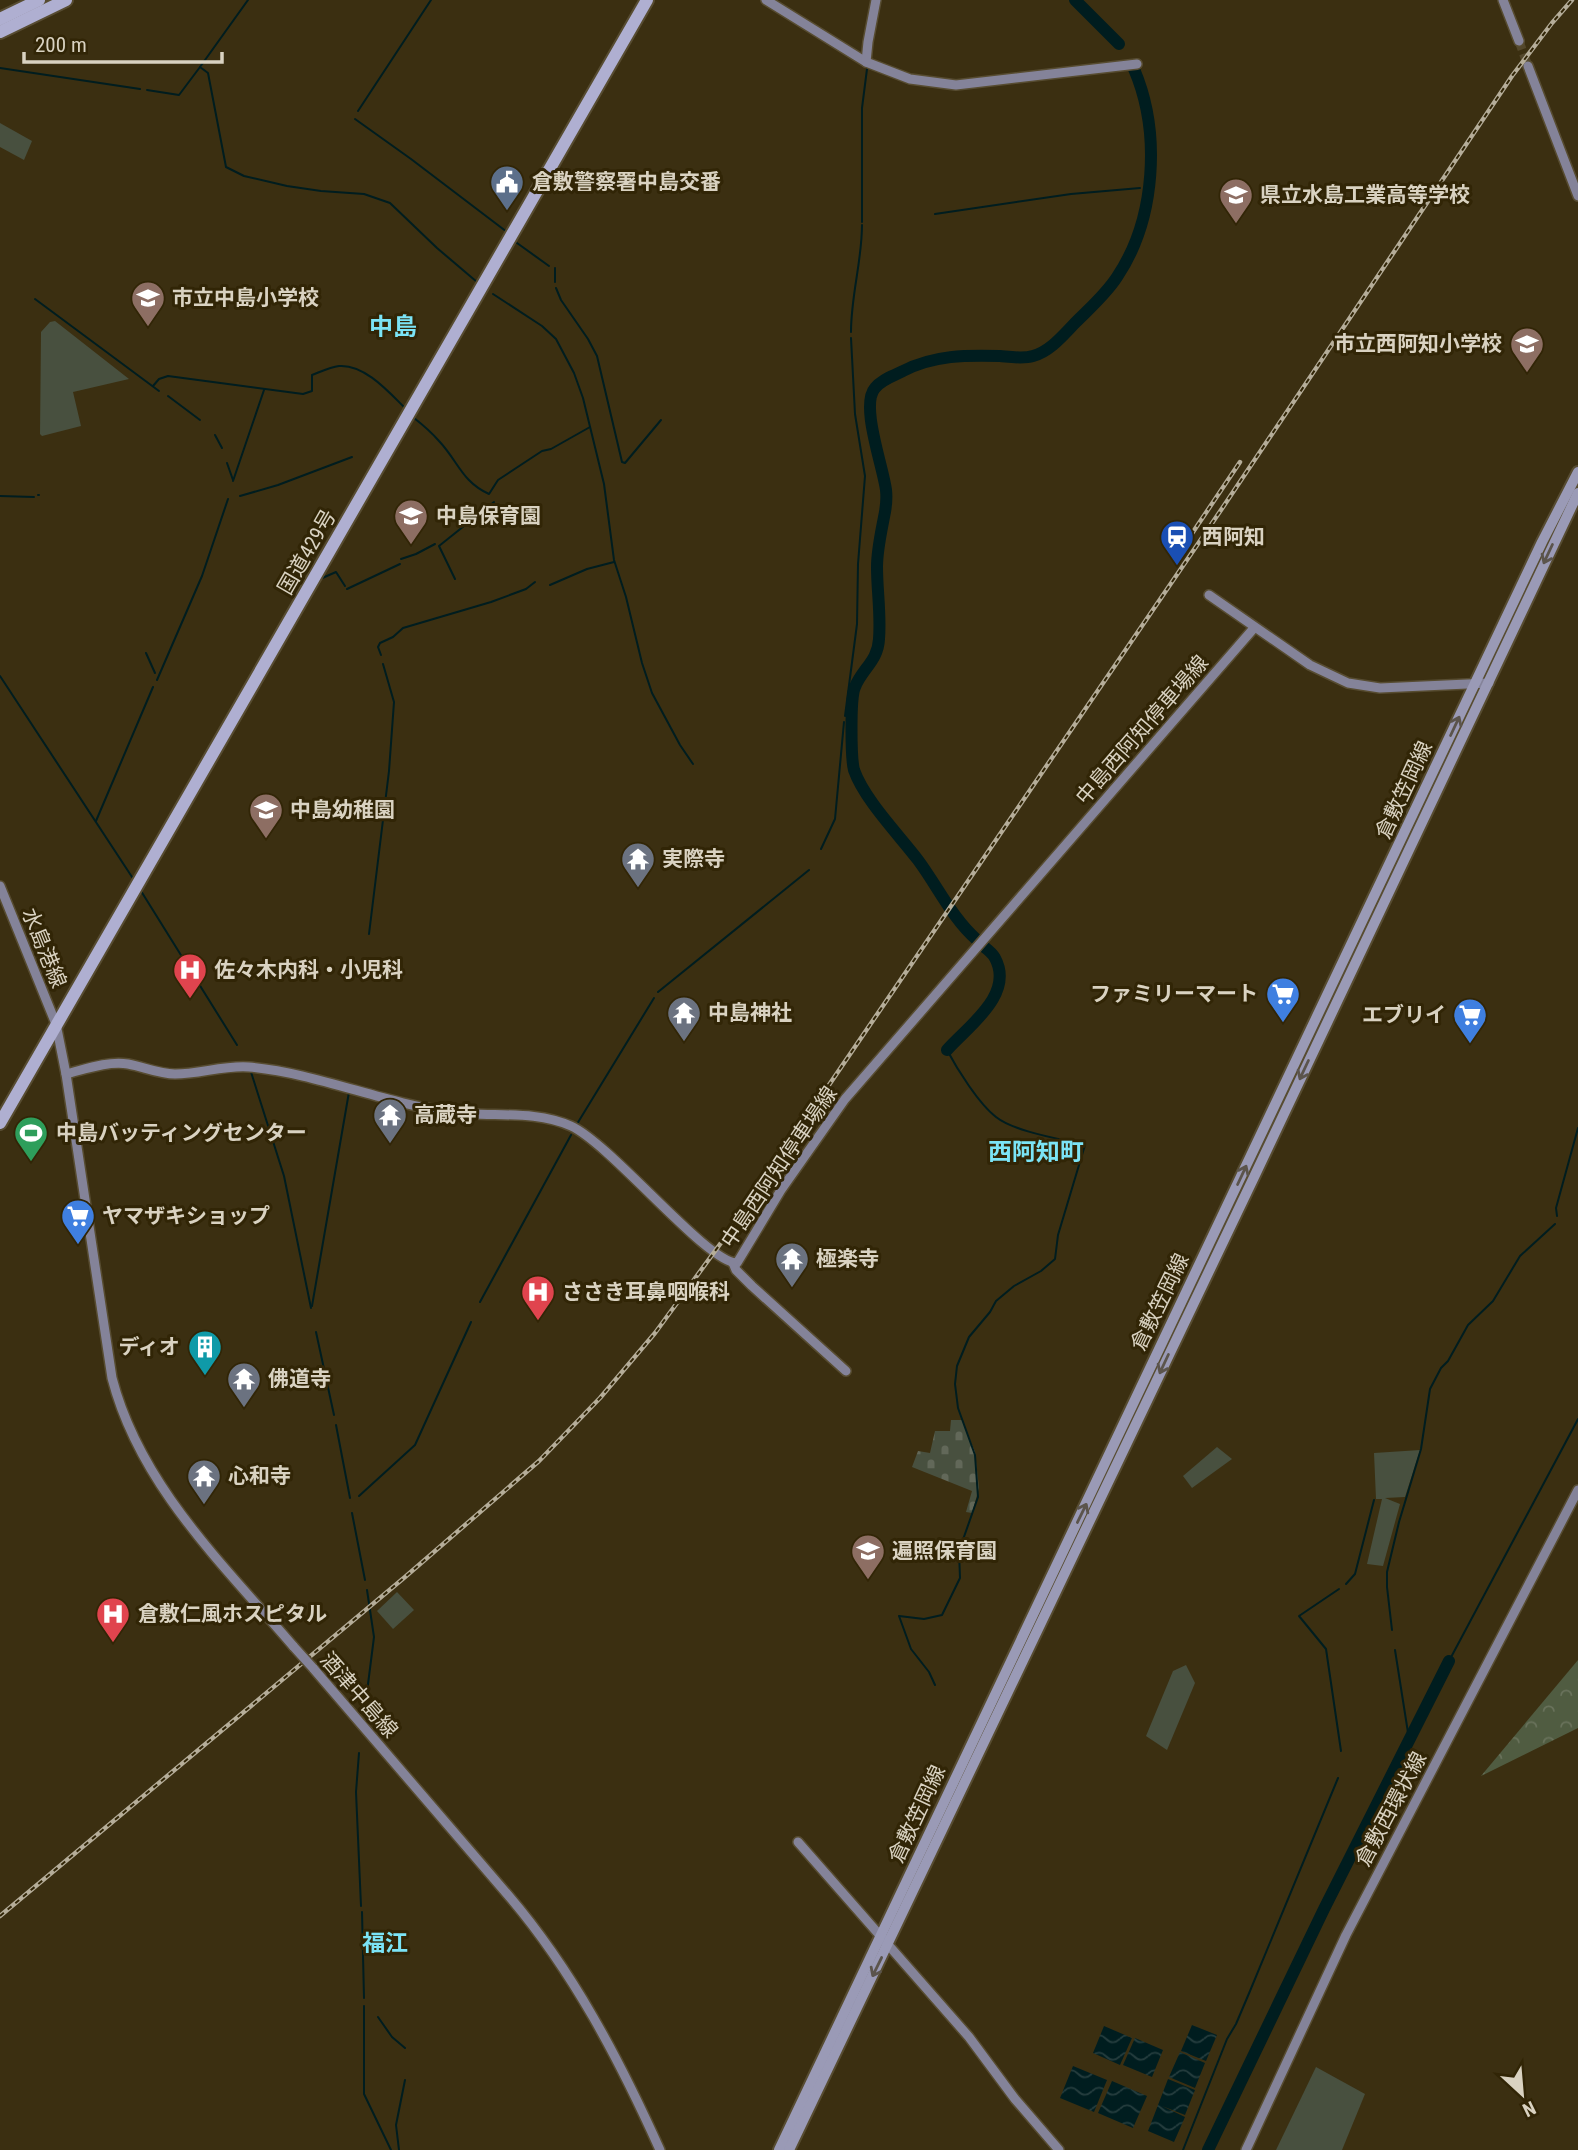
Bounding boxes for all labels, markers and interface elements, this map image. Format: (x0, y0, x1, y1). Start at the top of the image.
scale bar (24, 21, 222, 65)
text: 200 m (35, 33, 87, 57)
public building icon: 倉敷警察署中島交番 (488, 163, 526, 212)
place label: 倉敷警察署中島交番 (532, 170, 721, 194)
school or university icon: 県立水島工業高等学校 (1217, 176, 1255, 225)
place label: 県立水島工業高等学校 (1260, 183, 1470, 207)
school or university icon: 市立中島小学校 (129, 279, 167, 328)
place label: 市立中島小学校 (172, 286, 319, 310)
district label: 中島 (369, 313, 417, 341)
school or university icon: 市立西阿知小学校 (1508, 325, 1546, 374)
place label: 市立西阿知小学校 (1334, 332, 1502, 356)
school or university icon: 中島保育園 (392, 497, 430, 546)
place label: 中島保育園 (436, 504, 541, 528)
street label: 国道429号 (273, 505, 341, 599)
station icon: 西阿知 (1158, 518, 1196, 567)
place label: 西阿知 (1202, 525, 1265, 549)
one-way arrow (1541, 543, 1554, 564)
street label: 中島西阿知停車場線 (1071, 651, 1213, 809)
one-way arrow (1449, 716, 1462, 737)
street label: 倉敷笠岡線 (1371, 737, 1437, 843)
school or university icon: 中島幼稚園 (247, 791, 285, 840)
place label: 中島幼稚園 (290, 798, 395, 822)
temple icon: 実際寺 (619, 840, 657, 889)
place label: 実際寺 (662, 847, 725, 871)
street label: 水島港線 (17, 905, 71, 991)
hospital icon: 佐々木内科・小児科 (171, 951, 209, 1000)
place label: 佐々木内科・小児科 (214, 958, 403, 982)
supermarket icon: ファミリーマート (1264, 975, 1302, 1024)
place label: ファミリーマート (1090, 982, 1258, 1006)
temple icon: 中島神社 (665, 994, 703, 1043)
supermarket icon: エブリイ (1451, 996, 1489, 1045)
place label: 中島神社 (708, 1001, 792, 1025)
place label: エブリイ (1362, 1003, 1446, 1027)
one-way arrow (1297, 1059, 1311, 1080)
street label: 中島西阿知停車場線 (716, 1082, 842, 1252)
temple icon: 高蔵寺 (371, 1096, 409, 1145)
place label: 高蔵寺 (414, 1103, 477, 1127)
sports icon: 中島バッティングセンター (12, 1114, 50, 1163)
place label: 中島バッティングセンター (56, 1121, 307, 1145)
district label: 西阿知町 (988, 1138, 1084, 1166)
one-way arrow (1236, 1165, 1250, 1186)
supermarket icon: ヤマザキショップ (59, 1197, 97, 1246)
place label: ヤマザキショップ (102, 1204, 270, 1228)
temple icon: 極楽寺 (773, 1240, 811, 1289)
place label: 極楽寺 (816, 1247, 879, 1271)
street label: 倉敷笠岡線 (1126, 1250, 1194, 1354)
hospital icon: ささき耳鼻咽喉科 (519, 1273, 557, 1322)
place label: ささき耳鼻咽喉科 (562, 1280, 730, 1304)
building icon: ディオ (186, 1328, 224, 1377)
place label: ディオ (118, 1335, 180, 1359)
one-way arrow (1157, 1353, 1171, 1374)
temple icon: 佛道寺 (225, 1360, 263, 1409)
place label: 佛道寺 (268, 1367, 331, 1391)
temple icon: 心和寺 (185, 1457, 223, 1506)
place label: 心和寺 (228, 1464, 291, 1488)
one-way arrow (1076, 1503, 1089, 1524)
school or university icon: 遍照保育園 (849, 1532, 887, 1581)
place label: 遍照保育園 (892, 1539, 997, 1563)
hospital icon: 倉敷仁風ホスピタル (94, 1595, 132, 1644)
place label: 倉敷仁風ホスピタル (138, 1602, 327, 1626)
street label: 酒津中島線 (316, 1648, 402, 1742)
street label: 倉敷西環状線 (1351, 1748, 1431, 1870)
street label: 倉敷笠岡線 (884, 1761, 950, 1867)
district label: 福江 (362, 1930, 408, 1957)
one-way arrow (870, 1956, 884, 1977)
north arrow (1487, 2059, 1557, 2129)
text: N (1519, 2096, 1540, 2122)

